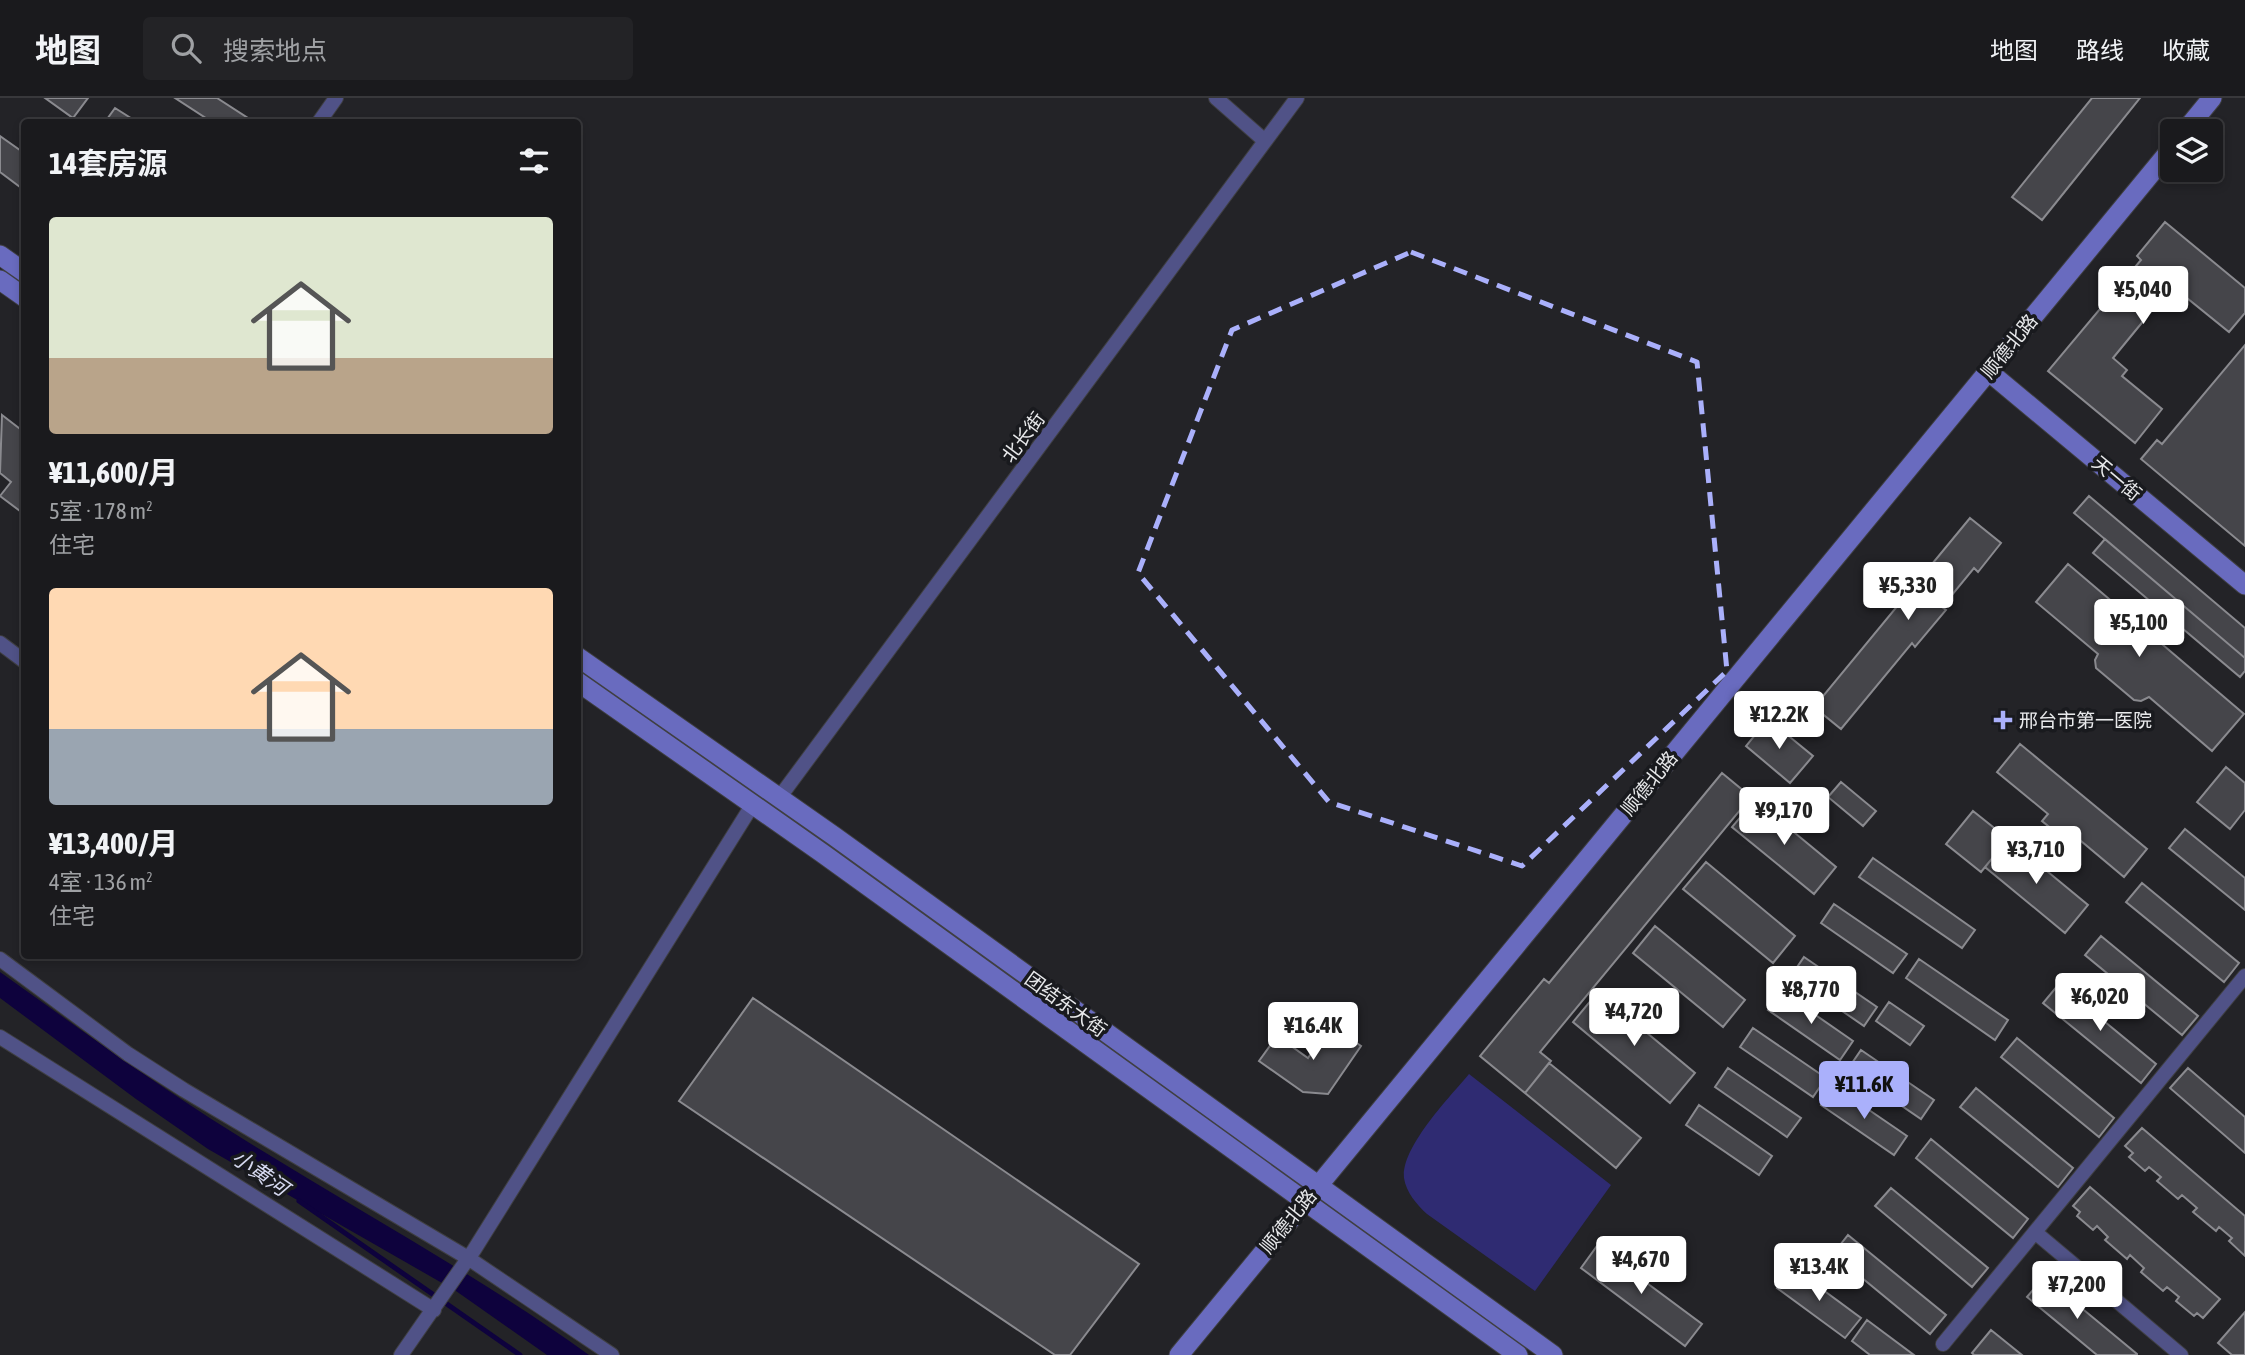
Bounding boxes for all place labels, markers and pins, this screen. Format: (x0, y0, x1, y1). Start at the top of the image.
pin: ¥5,040 (2086, 266, 2200, 326)
pin: ¥5,330 (1851, 562, 1965, 622)
pin: ¥5,100 (2082, 600, 2196, 659)
pin: ¥12.2K (1722, 692, 1836, 751)
place label: 邢台市第一医院 (2019, 709, 2152, 731)
marker: 邢台市第一医院 (1993, 710, 2013, 730)
pin: ¥9,170 (1727, 788, 1841, 847)
pin: ¥3,710 (1979, 826, 2093, 886)
pin: ¥8,770 (1754, 967, 1868, 1026)
pin: ¥6,020 (2043, 974, 2157, 1033)
pin: ¥4,720 (1577, 988, 1691, 1048)
pin: ¥16.4K (1256, 1002, 1370, 1062)
pin: ¥11.6K (1807, 1062, 1921, 1121)
pin: ¥4,670 (1584, 1236, 1698, 1296)
pin: ¥13.4K (1762, 1244, 1876, 1303)
pin: ¥7,200 (2020, 1262, 2134, 1321)

